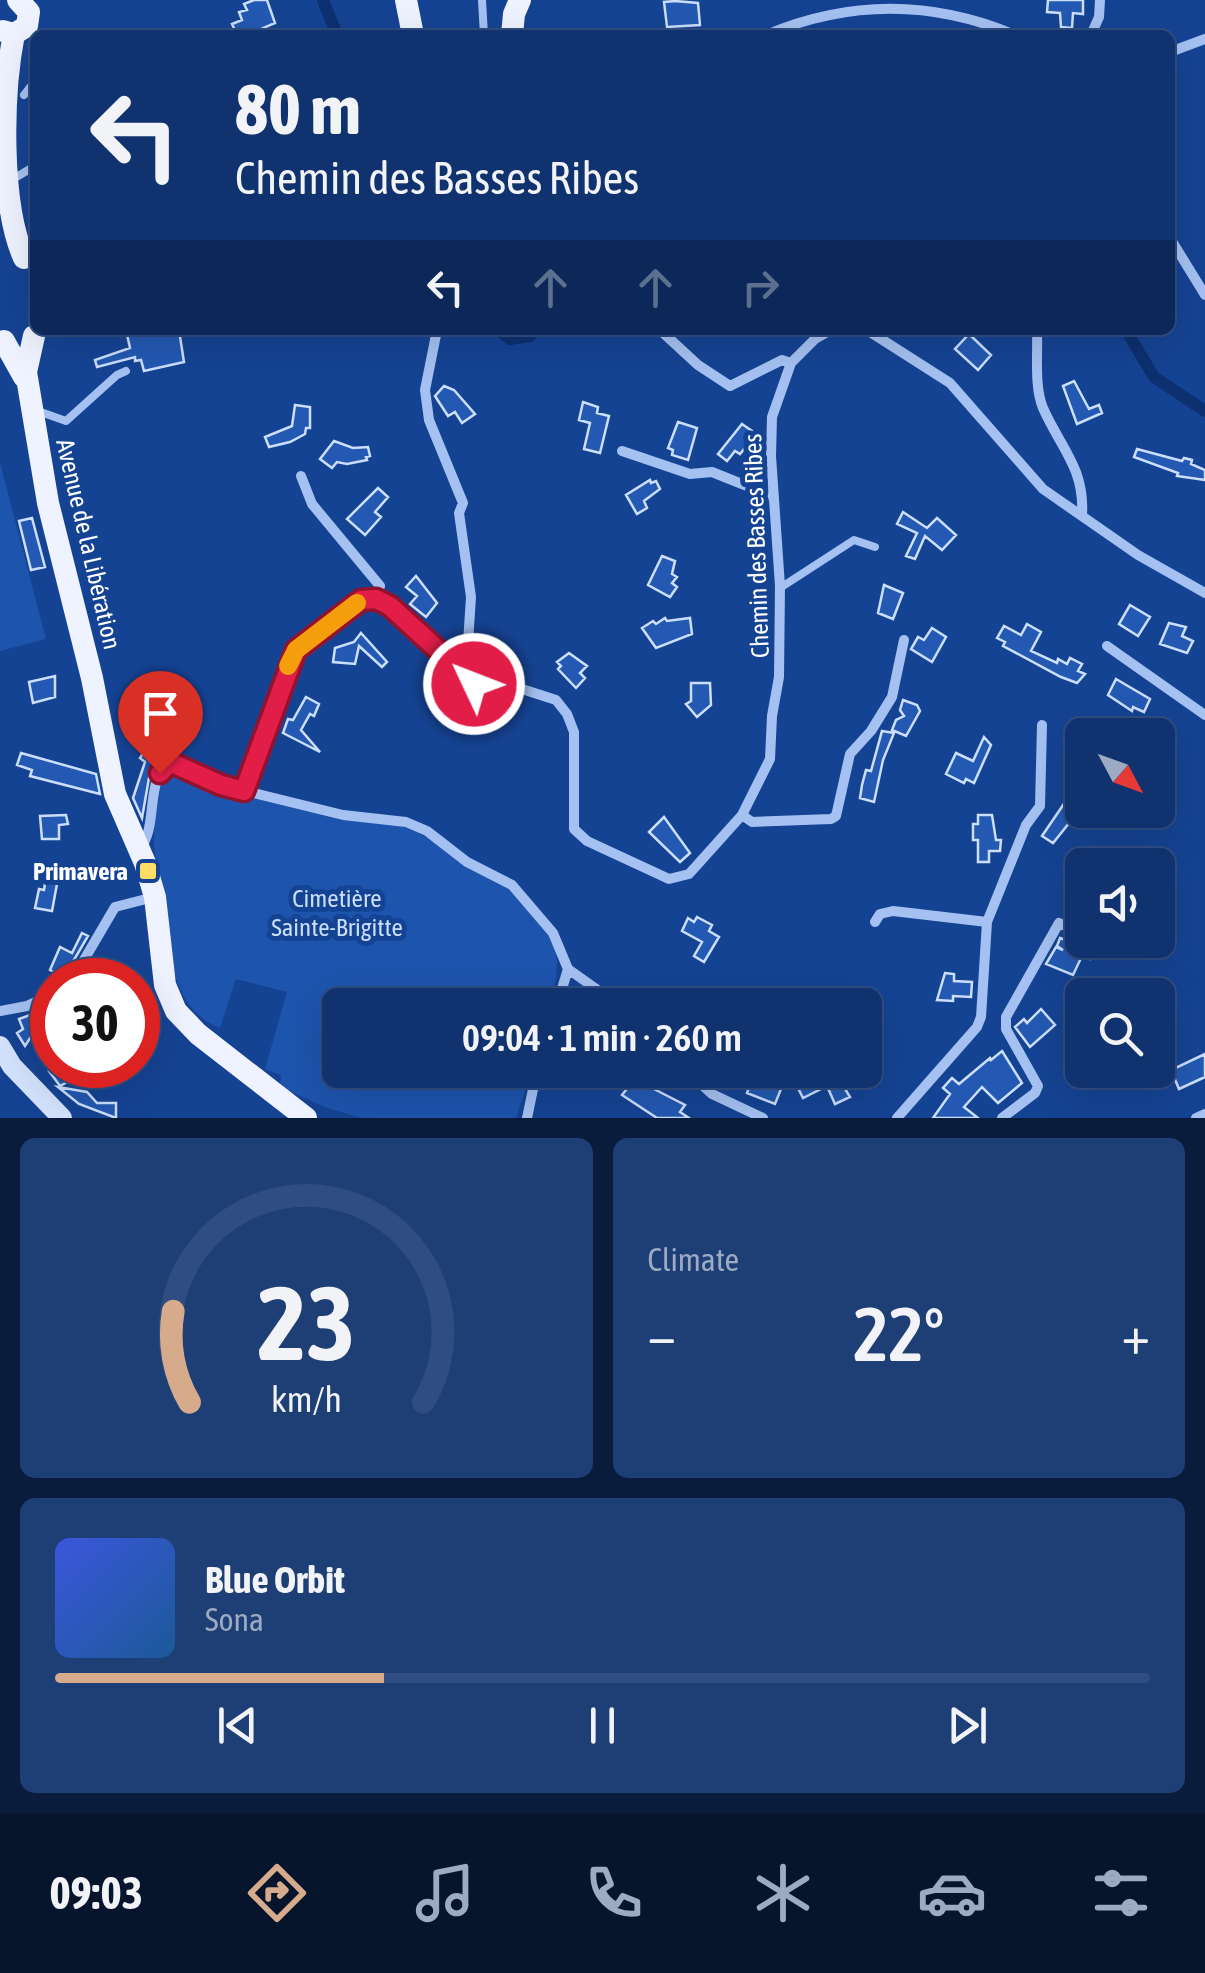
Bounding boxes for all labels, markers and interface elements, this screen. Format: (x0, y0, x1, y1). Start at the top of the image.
text: 80 m (235, 69, 361, 149)
icon: left (70, 70, 200, 200)
text: Chemin des Basses Ribes (235, 152, 639, 204)
icon: left (418, 260, 473, 315)
icon: ahead (523, 260, 578, 315)
icon: ahead (628, 260, 683, 315)
icon: right (733, 260, 788, 315)
street label: Chemin des Basses Ribes (738, 433, 774, 659)
street label: Avenue de la Libération (51, 436, 127, 652)
position arrow (422, 632, 526, 736)
pin (118, 671, 203, 774)
icon: arrive (133, 686, 188, 741)
north arrow (1065, 718, 1175, 828)
map controls (1065, 718, 1175, 1088)
button: sound (1065, 848, 1175, 958)
place label: Primavera (33, 857, 128, 885)
marker: Primavera (137, 860, 159, 882)
park label: Cimetière Sainte-Brigitte (271, 884, 403, 941)
speed limit sign: 30 (30, 958, 160, 1088)
button: search (1065, 978, 1175, 1088)
text: 09:04 · 1 min · 260 m (462, 1016, 742, 1059)
text: Climate (648, 1241, 739, 1278)
text: 23 (257, 1263, 355, 1382)
text: 22° (853, 1291, 944, 1377)
text: − (648, 1303, 676, 1366)
text: + (1121, 1303, 1150, 1366)
text: km/h (271, 1379, 342, 1420)
text: Blue Orbit (205, 1558, 345, 1601)
text: Sona (205, 1601, 264, 1638)
icon: previous (210, 1698, 265, 1753)
icon: pause (575, 1698, 630, 1753)
icon: next (940, 1698, 995, 1753)
icon: directions (242, 1858, 312, 1928)
icon: music (410, 1858, 480, 1928)
icon: phone (579, 1858, 649, 1928)
icon: climate (748, 1858, 818, 1928)
icon: car (917, 1858, 987, 1928)
icon: filters (1086, 1858, 1156, 1928)
text: 09:03 (49, 1867, 143, 1919)

